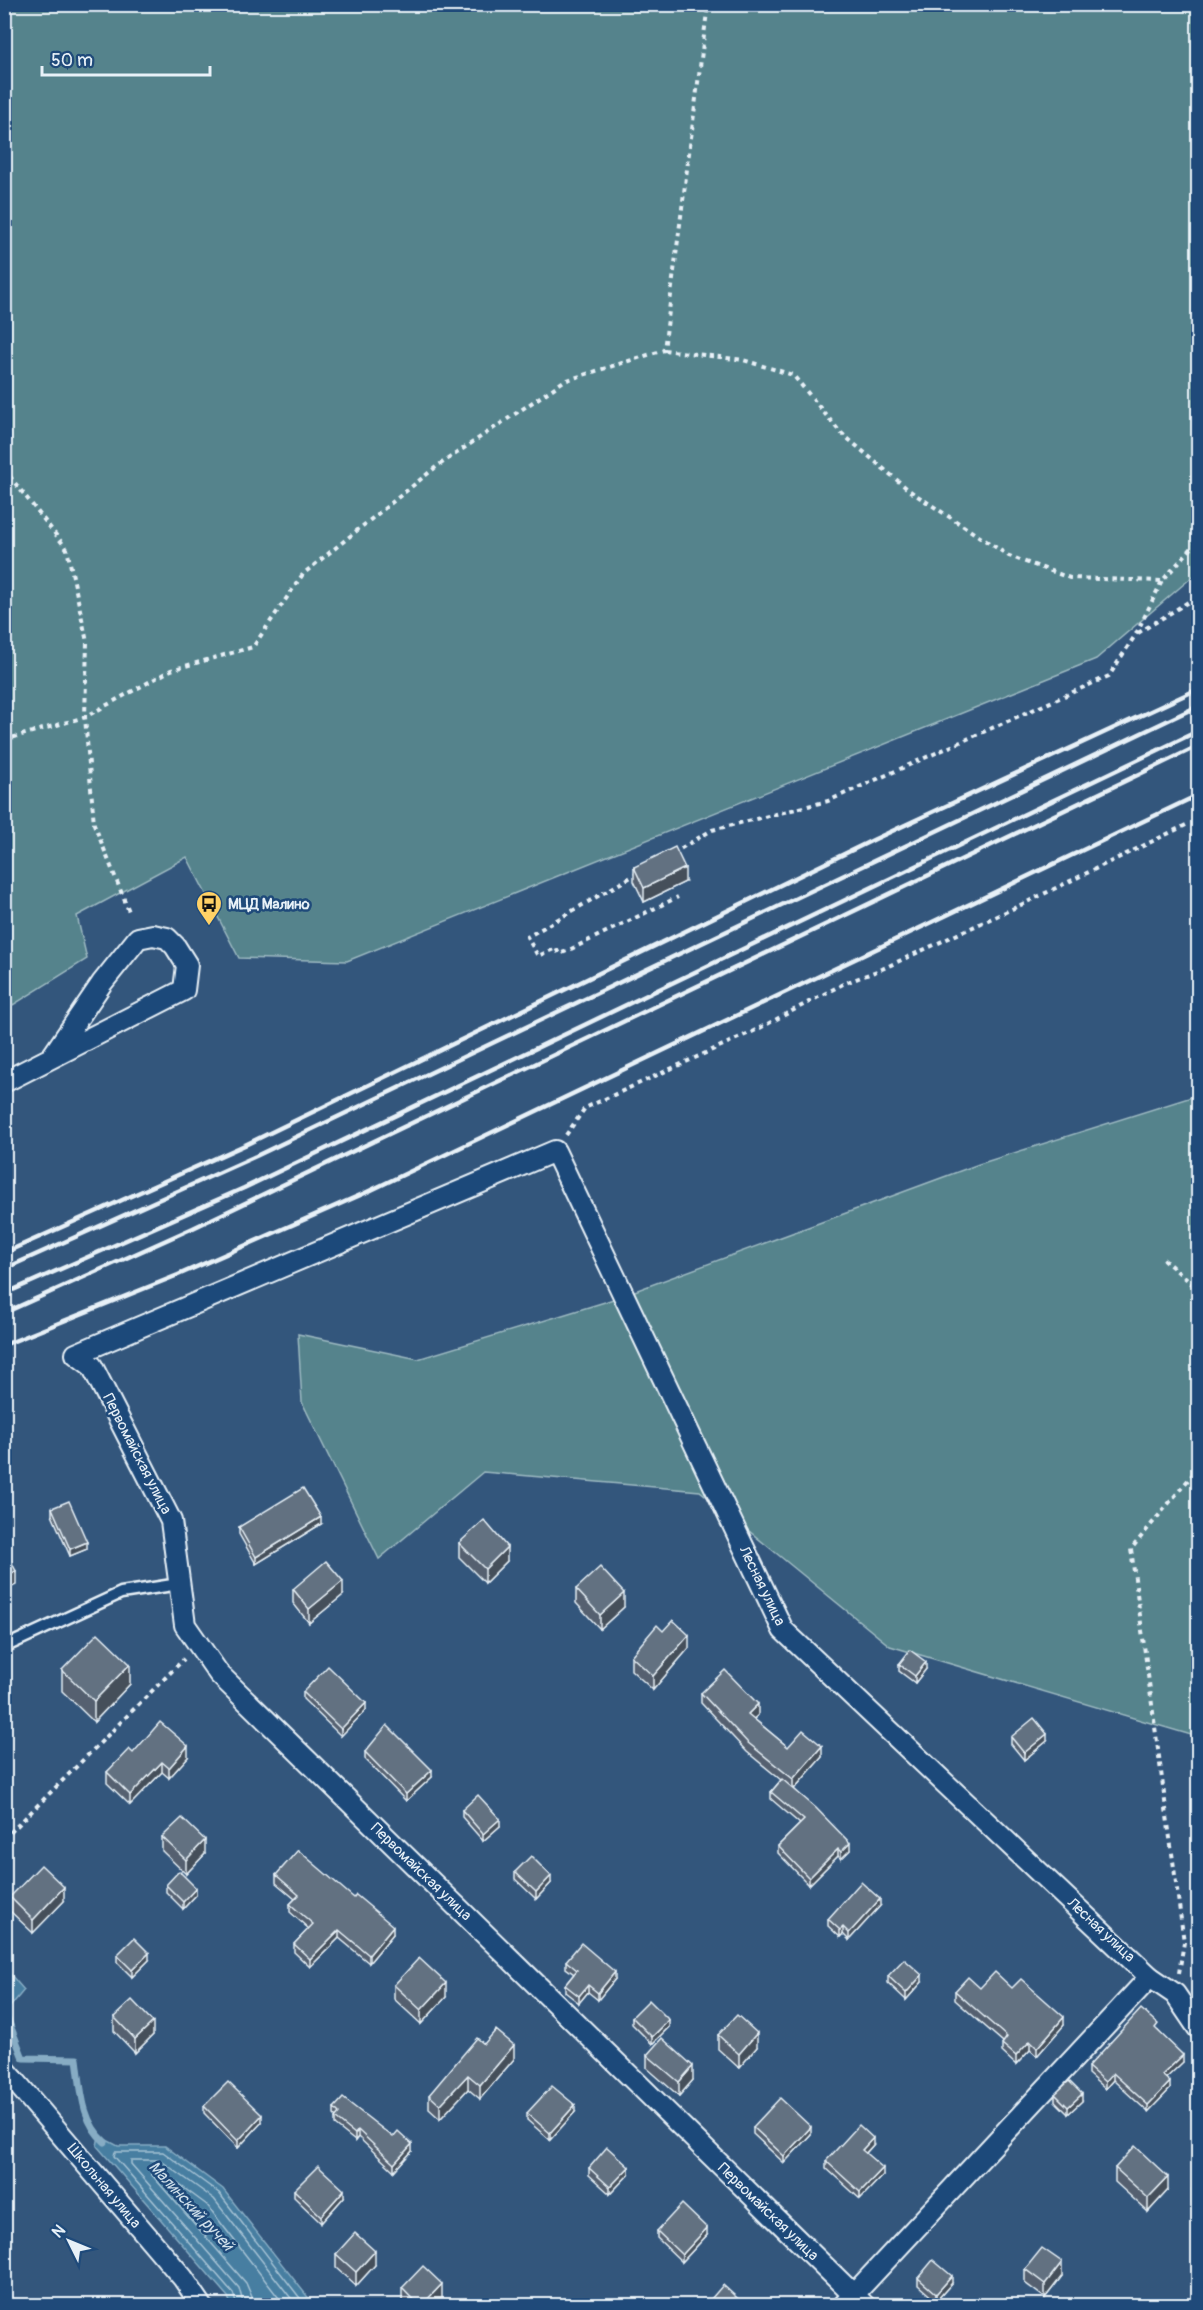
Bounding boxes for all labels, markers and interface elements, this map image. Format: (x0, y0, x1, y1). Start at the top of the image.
scale bar (42, 39, 210, 77)
text: 50 m (51, 49, 93, 72)
bus stop icon: МЦД Малино (194, 889, 224, 927)
place label: МЦД Малино (228, 895, 310, 914)
street label: Первомайская улица (98, 1390, 176, 1518)
street label: Лесная улица (734, 1542, 789, 1629)
street label: Первомайская улица (367, 1819, 475, 1925)
street label: Лесная улица (1062, 1893, 1139, 1966)
street label: Школьная улица (63, 2140, 145, 2232)
water label: Малинский ручей (144, 2157, 238, 2256)
street label: Первомайская улица (714, 2159, 822, 2265)
north arrow (39, 2211, 99, 2271)
text: N (48, 2221, 70, 2242)

